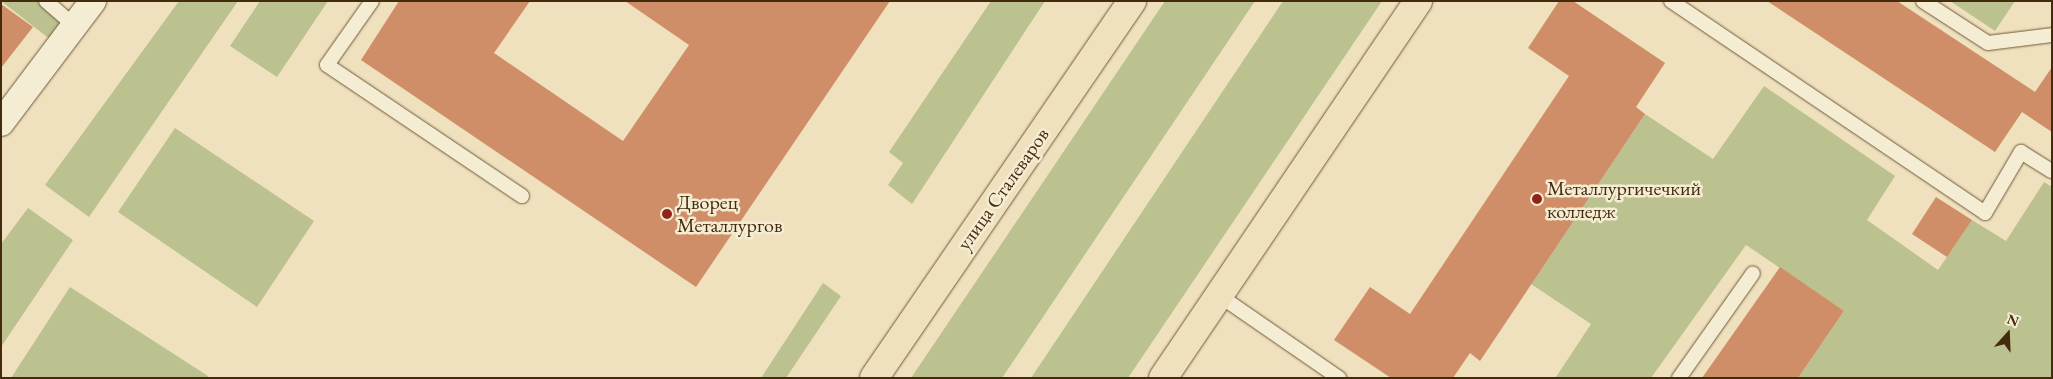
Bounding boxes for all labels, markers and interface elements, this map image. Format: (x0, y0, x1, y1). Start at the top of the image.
street label: улица Сталеваров (952, 123, 1054, 255)
place label: Металлургичечкий колледж (1547, 176, 1701, 223)
place label: Дворец Металлургов (677, 190, 782, 237)
marker: Металлургичечкий колледж (1531, 193, 1543, 205)
marker: Дворец Металлургов (661, 208, 673, 220)
north arrow (1983, 309, 2033, 359)
text: N (2005, 310, 2022, 330)

